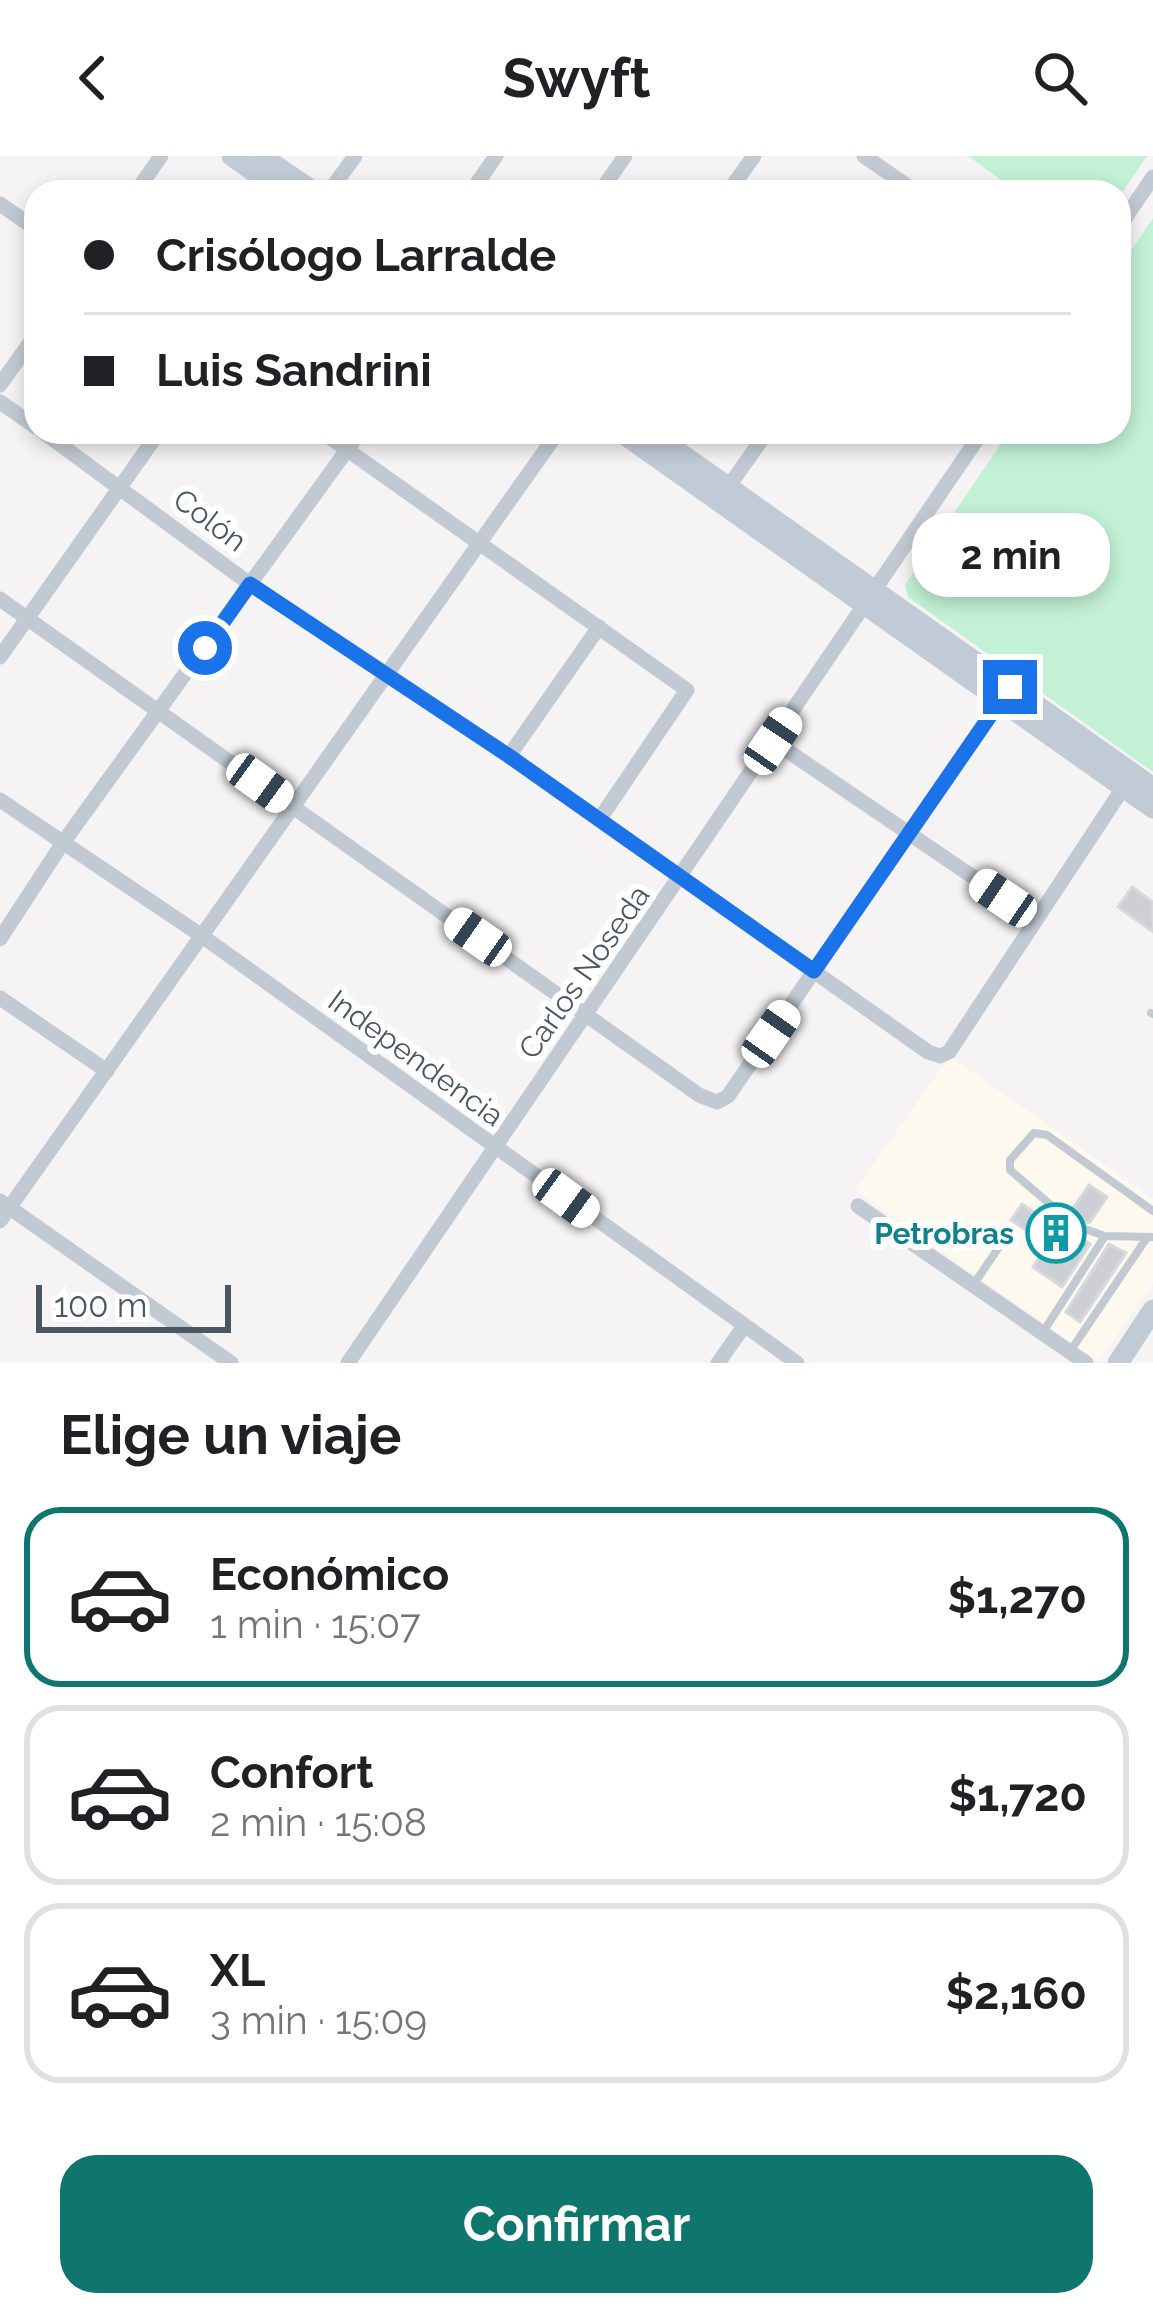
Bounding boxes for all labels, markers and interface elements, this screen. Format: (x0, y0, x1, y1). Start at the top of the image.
icon: back (60, 45, 126, 111)
icon: search (1027, 45, 1093, 111)
text: Swyft (503, 46, 650, 110)
text: Crisólogo Larralde (156, 229, 556, 282)
text: Luis Sandrini (156, 344, 432, 397)
street label: Colón (167, 481, 253, 559)
callout: 2 min (911, 513, 1109, 597)
text: 2 min (960, 532, 1062, 578)
route start (178, 621, 232, 675)
route end (983, 660, 1037, 714)
car (738, 701, 808, 781)
car (220, 747, 300, 819)
car (963, 863, 1043, 933)
street label: Carlos Noseda (511, 879, 657, 1065)
car (438, 902, 518, 972)
street label: Independencia (322, 983, 510, 1133)
car (736, 994, 806, 1074)
car (526, 1162, 606, 1234)
building icon: Petrobras (1025, 1202, 1087, 1264)
place label: Petrobras (874, 1216, 1014, 1251)
scale bar (36, 1279, 231, 1332)
text: 100 m (54, 1286, 147, 1325)
text: Elige un viaje (60, 1403, 401, 1467)
icon: car (66, 1543, 174, 1651)
text: Económico (210, 1548, 449, 1601)
text: $1,270 (948, 1571, 1087, 1624)
text: 1 min · 15:07 (210, 1601, 421, 1647)
icon: car (66, 1741, 174, 1849)
text: Confort (210, 1746, 373, 1799)
text: $1,720 (948, 1769, 1087, 1822)
text: 2 min · 15:08 (210, 1799, 427, 1845)
icon: car (66, 1939, 174, 2047)
text: XL (210, 1944, 265, 1997)
text: $2,160 (945, 1967, 1087, 2020)
text: 3 min · 15:09 (210, 1997, 427, 2043)
button: Confirmar (60, 2155, 1093, 2293)

